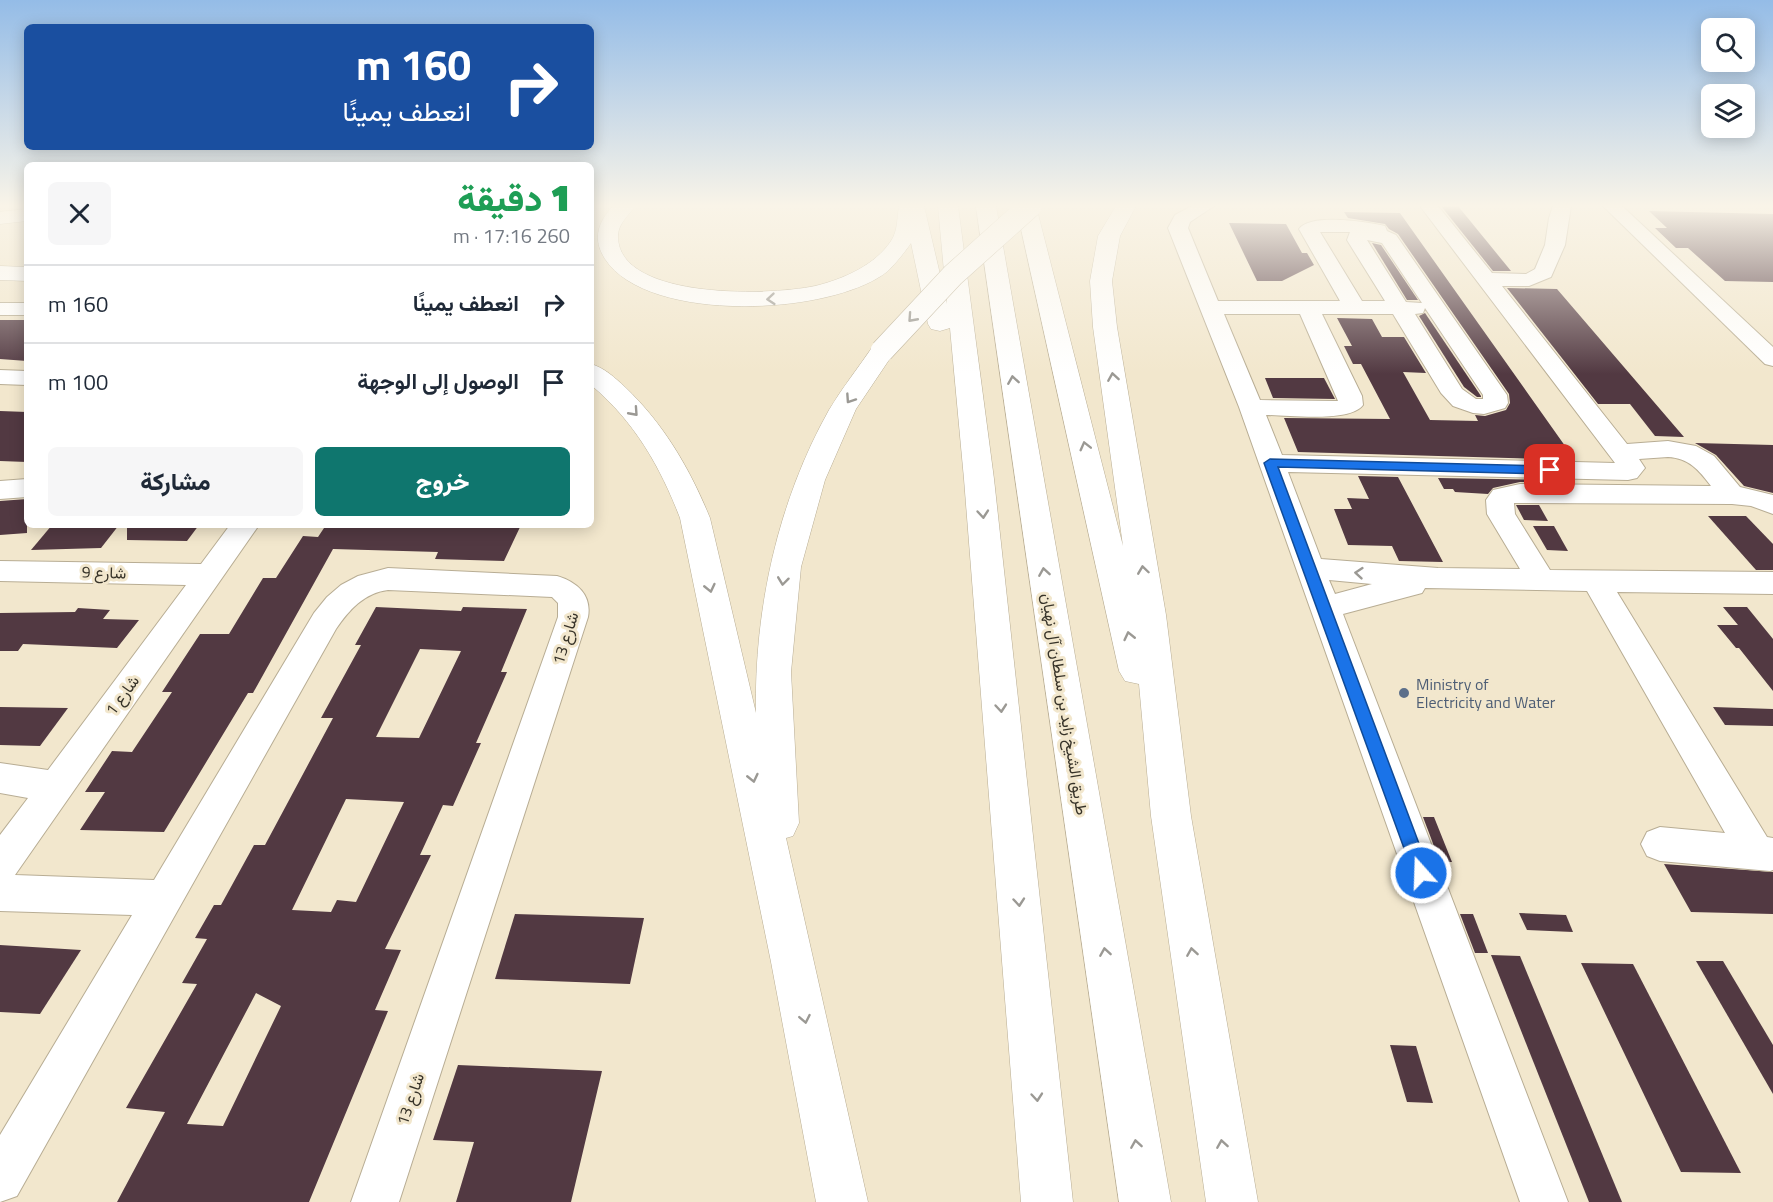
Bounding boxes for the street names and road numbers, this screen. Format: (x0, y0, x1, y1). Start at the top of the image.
street label: شارع 9 (81, 559, 127, 585)
street label: طريق الشيخ زايد بن سلطان آل نهيان (1036, 591, 1094, 817)
street label: شارع 13 (546, 609, 584, 667)
street label: شارع 1 (99, 670, 145, 720)
street label: شارع 13 (390, 1070, 430, 1128)

